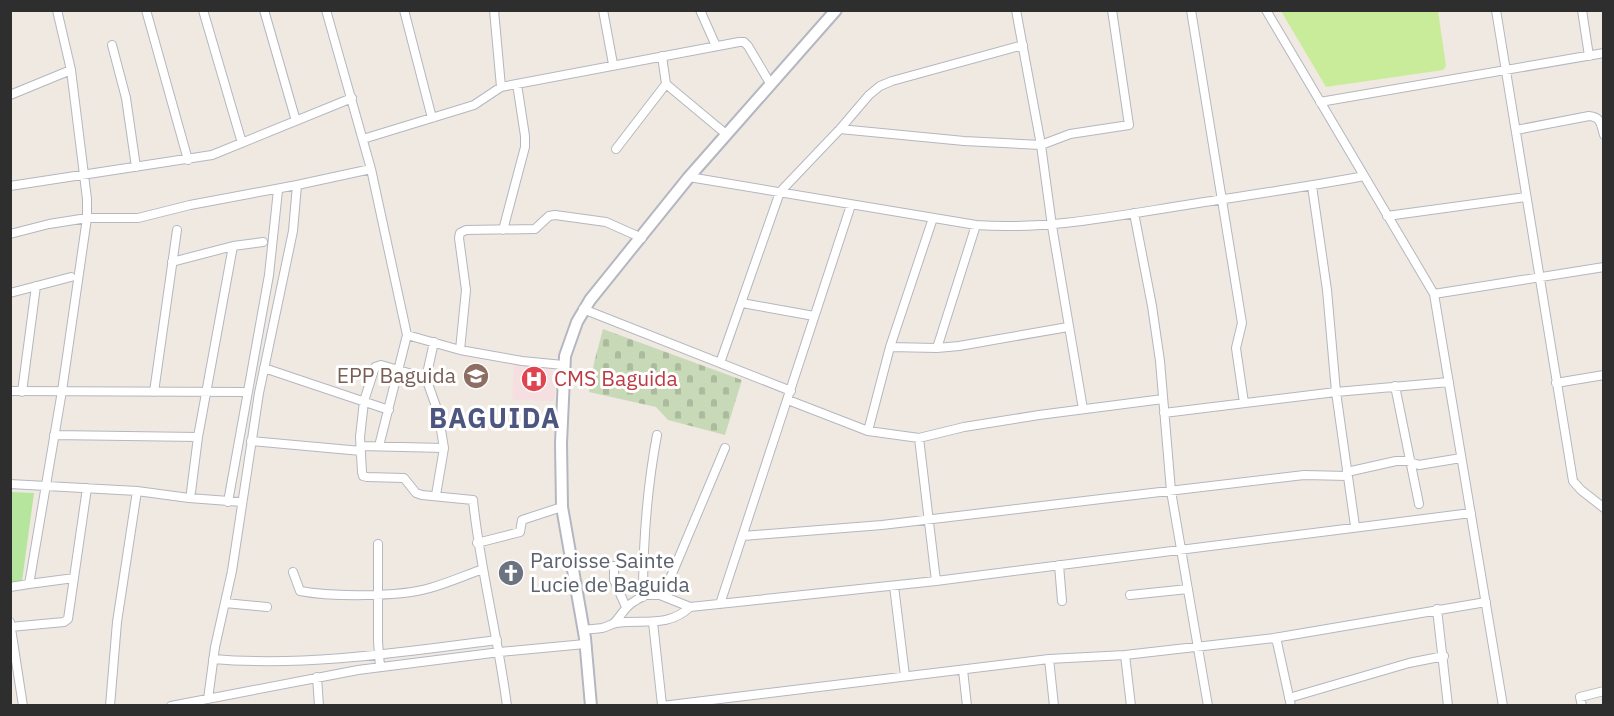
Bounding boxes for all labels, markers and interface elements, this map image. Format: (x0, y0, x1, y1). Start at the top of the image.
place label: EPP Baguida (337, 361, 456, 389)
school or university icon: EPP Baguida (461, 361, 491, 391)
hospital icon: CMS Baguida (519, 364, 549, 394)
place label: CMS Baguida (554, 364, 678, 392)
district label: BAGUIDA (429, 400, 561, 435)
place label: Paroisse Sainte Lucie de Baguida (530, 546, 690, 598)
church icon: Paroisse Sainte Lucie de Baguida (496, 558, 526, 588)

